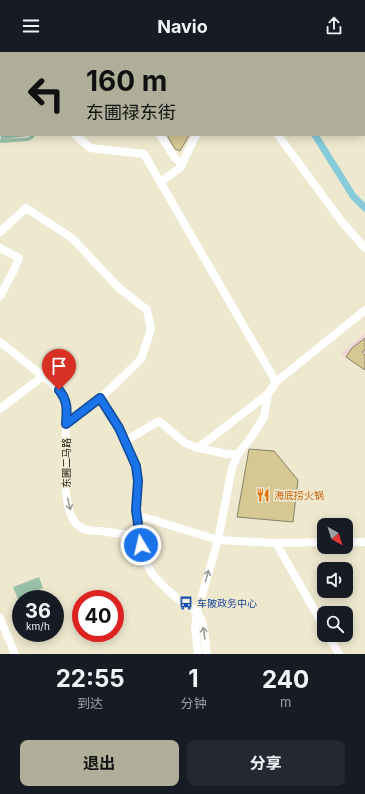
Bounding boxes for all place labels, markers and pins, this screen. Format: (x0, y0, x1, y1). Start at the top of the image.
pin (42, 349, 76, 390)
restaurant icon: 海底捞火锅 (255, 487, 271, 503)
place label: 海底捞火锅 (274, 489, 324, 501)
bus stop icon: 车陂政务中心 (178, 595, 194, 611)
place label: 车陂政务中心 (197, 597, 257, 609)

